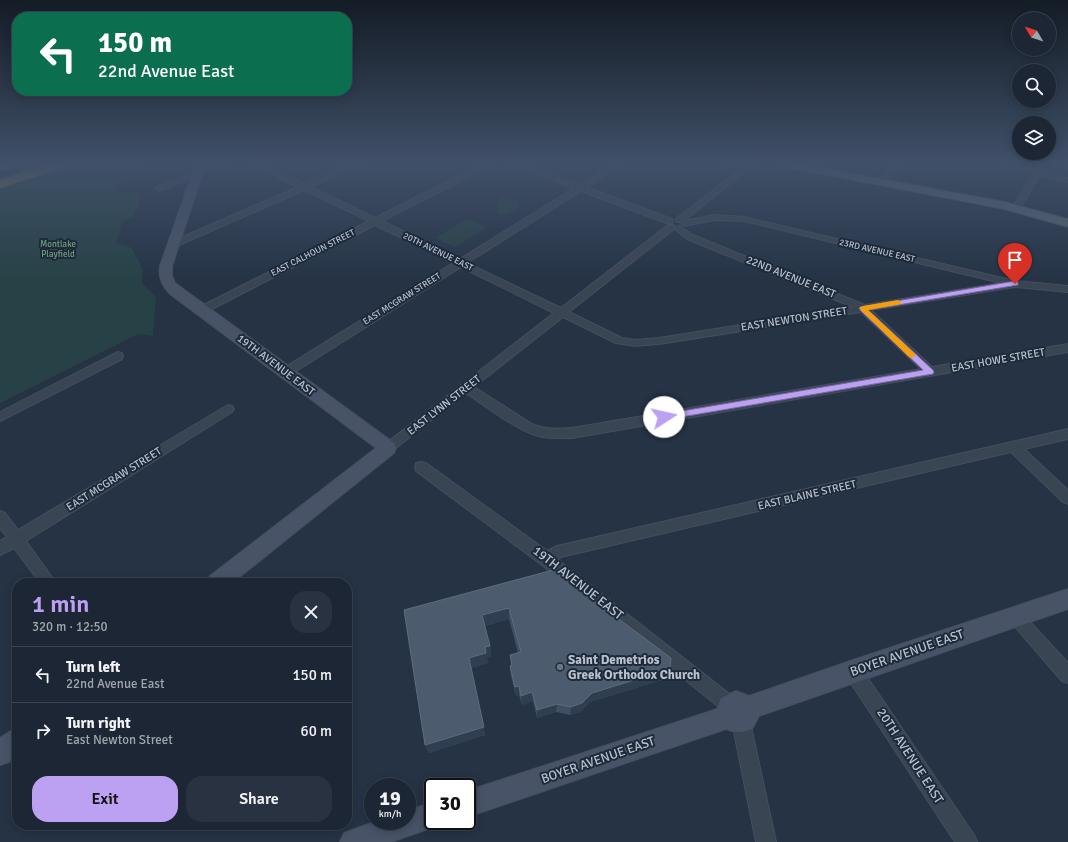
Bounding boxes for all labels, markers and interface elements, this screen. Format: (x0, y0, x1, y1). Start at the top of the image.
north arrow (1012, 12, 1056, 56)
map controls (1012, 12, 1056, 160)
text: 150 m (98, 26, 172, 60)
icon: left (32, 28, 84, 80)
text: 22nd Avenue East (98, 60, 234, 82)
button: search (1012, 64, 1056, 108)
button: layers (1012, 116, 1056, 160)
street label: EAST CALHOUN STREET (269, 227, 357, 279)
street label: 20TH AVENUE EAST (401, 230, 475, 274)
street label: 23RD AVENUE EAST (838, 237, 916, 265)
park label: Montlake Playfield (40, 239, 77, 260)
pin (998, 243, 1032, 284)
icon: arrive (1004, 249, 1026, 271)
street label: 22ND AVENUE EAST (744, 253, 838, 301)
street label: EAST MCGRAW STREET (361, 270, 443, 327)
street label: EAST NEWTON STREET (740, 304, 849, 334)
street label: 19TH AVENUE EAST (235, 332, 318, 399)
street label: EAST HOWE STREET (950, 345, 1046, 375)
street label: EAST LYNN STREET (405, 372, 484, 438)
position arrow (643, 396, 685, 438)
street label: EAST MCGRAW STREET (64, 444, 164, 514)
street label: EAST BLAINE STREET (756, 477, 858, 513)
street label: 19TH AVENUE EAST (530, 543, 627, 624)
text: 1 min (32, 589, 89, 619)
button: close (290, 591, 332, 633)
text: 320 m · 12:50 (32, 619, 108, 635)
street label: BOYER AVENUE EAST (848, 626, 966, 680)
place label: Saint Demetrios Greek Orthodox Church (568, 652, 700, 683)
text: Turn left (66, 658, 120, 676)
marker: Saint Demetrios Greek Orthodox Church (555, 662, 565, 672)
icon: left (32, 664, 54, 686)
text: 150 m (292, 666, 332, 684)
text: 22nd Avenue East (66, 676, 165, 692)
street label: 20TH AVENUE EAST (873, 705, 947, 807)
text: Turn right (66, 714, 131, 732)
icon: right (32, 720, 54, 742)
text: 60 m (301, 722, 332, 740)
text: East Newton Street (66, 732, 173, 748)
street label: BOYER AVENUE EAST (539, 733, 657, 787)
button: Exit (32, 776, 178, 822)
button: Share (186, 776, 332, 822)
speed limit sign: 30 (424, 778, 476, 830)
text: 19 (379, 786, 401, 811)
text: km/h (379, 808, 401, 820)

